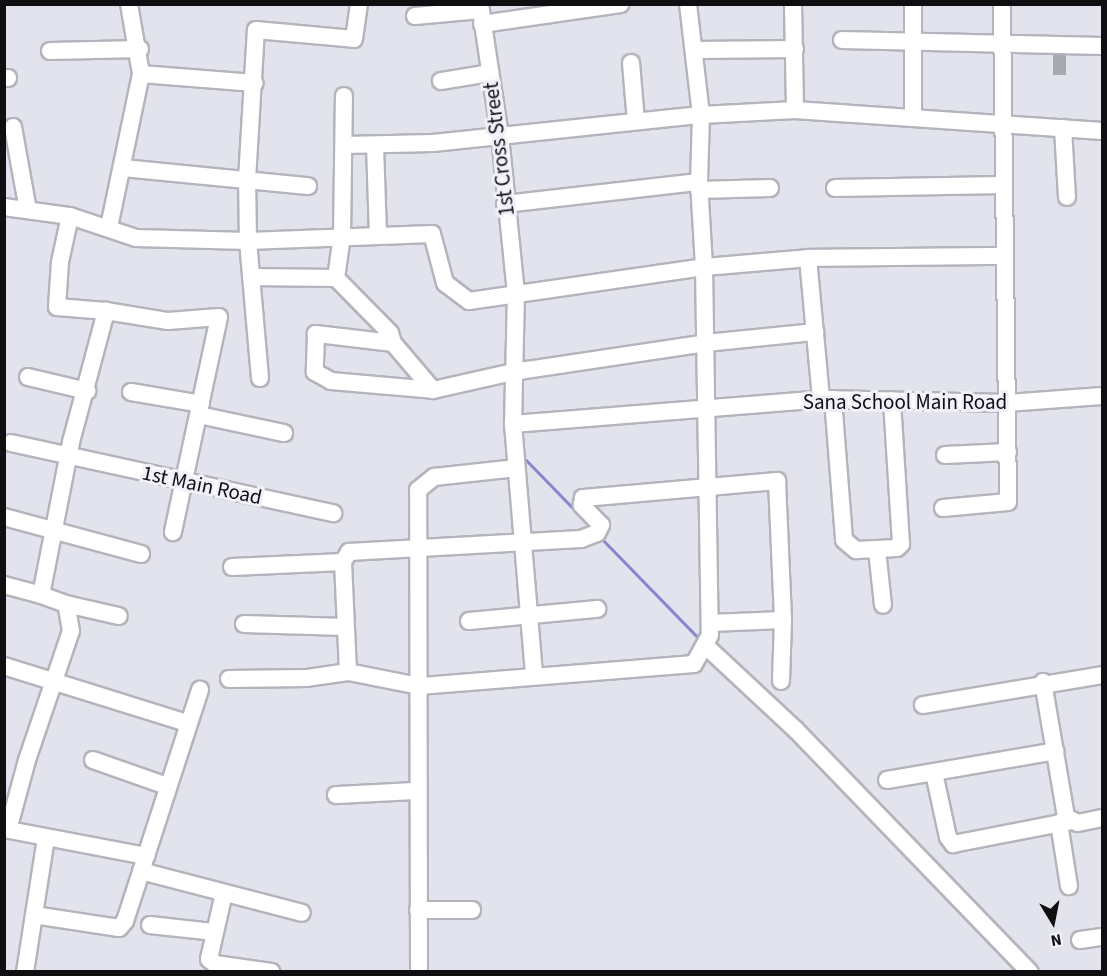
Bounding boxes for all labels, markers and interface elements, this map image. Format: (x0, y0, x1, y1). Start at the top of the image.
street label: 1st Cross Street (478, 81, 520, 217)
street label: Sana School Main Road (803, 389, 1007, 415)
street label: 1st Main Road (140, 460, 264, 510)
north arrow (1023, 892, 1083, 952)
text: N (1049, 928, 1063, 951)

